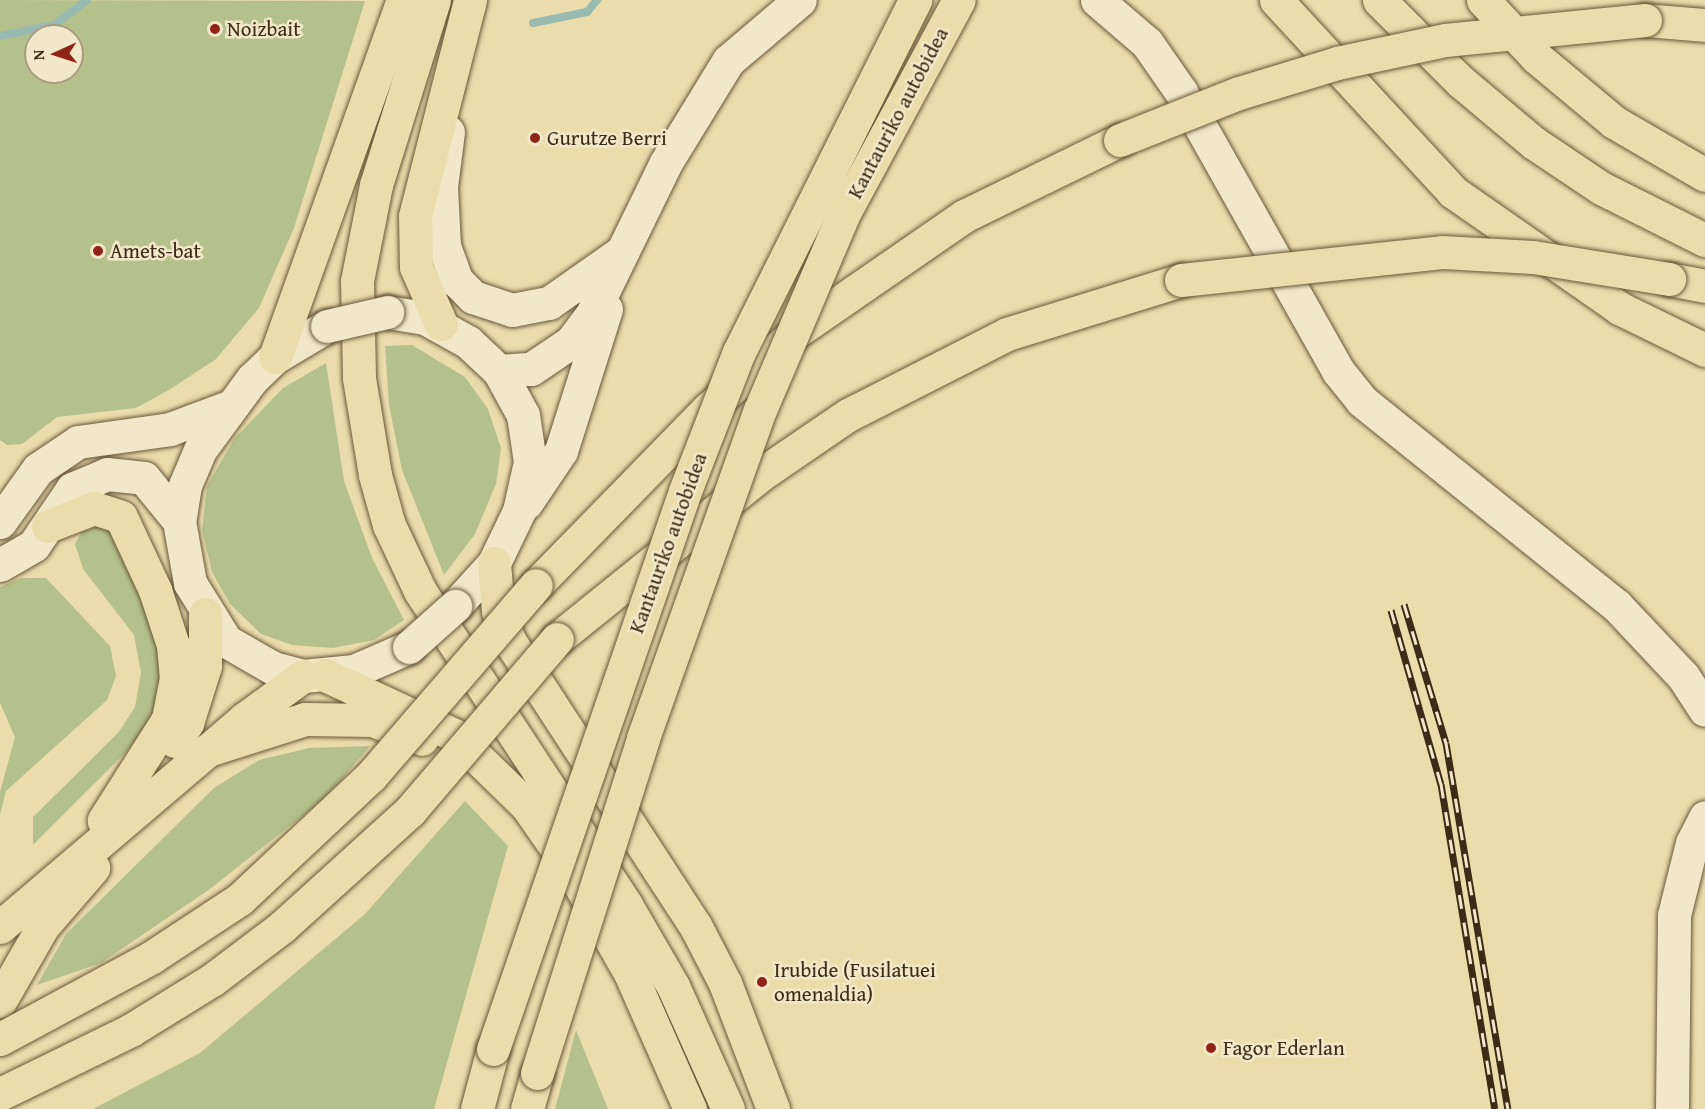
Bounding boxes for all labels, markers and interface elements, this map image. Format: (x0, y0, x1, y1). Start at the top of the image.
place label: Noizbait (227, 16, 301, 42)
marker: Noizbait (208, 22, 222, 36)
street label: Kantauriko autobidea (842, 23, 954, 203)
north arrow (24, 24, 84, 84)
text: N (26, 49, 50, 61)
place label: Gurutze Berri (547, 125, 667, 151)
marker: Gurutze Berri (528, 131, 542, 145)
place label: Amets-bat (110, 238, 201, 264)
marker: Amets-bat (91, 244, 105, 258)
street label: Kantauriko autobidea (624, 449, 712, 637)
place label: Irubide (Fusilatuei omenaldia) (774, 957, 936, 1007)
marker: Irubide (Fusilatuei omenaldia) (755, 975, 769, 989)
place label: Fagor Ederlan (1223, 1035, 1345, 1061)
marker: Fagor Ederlan (1204, 1041, 1218, 1055)

